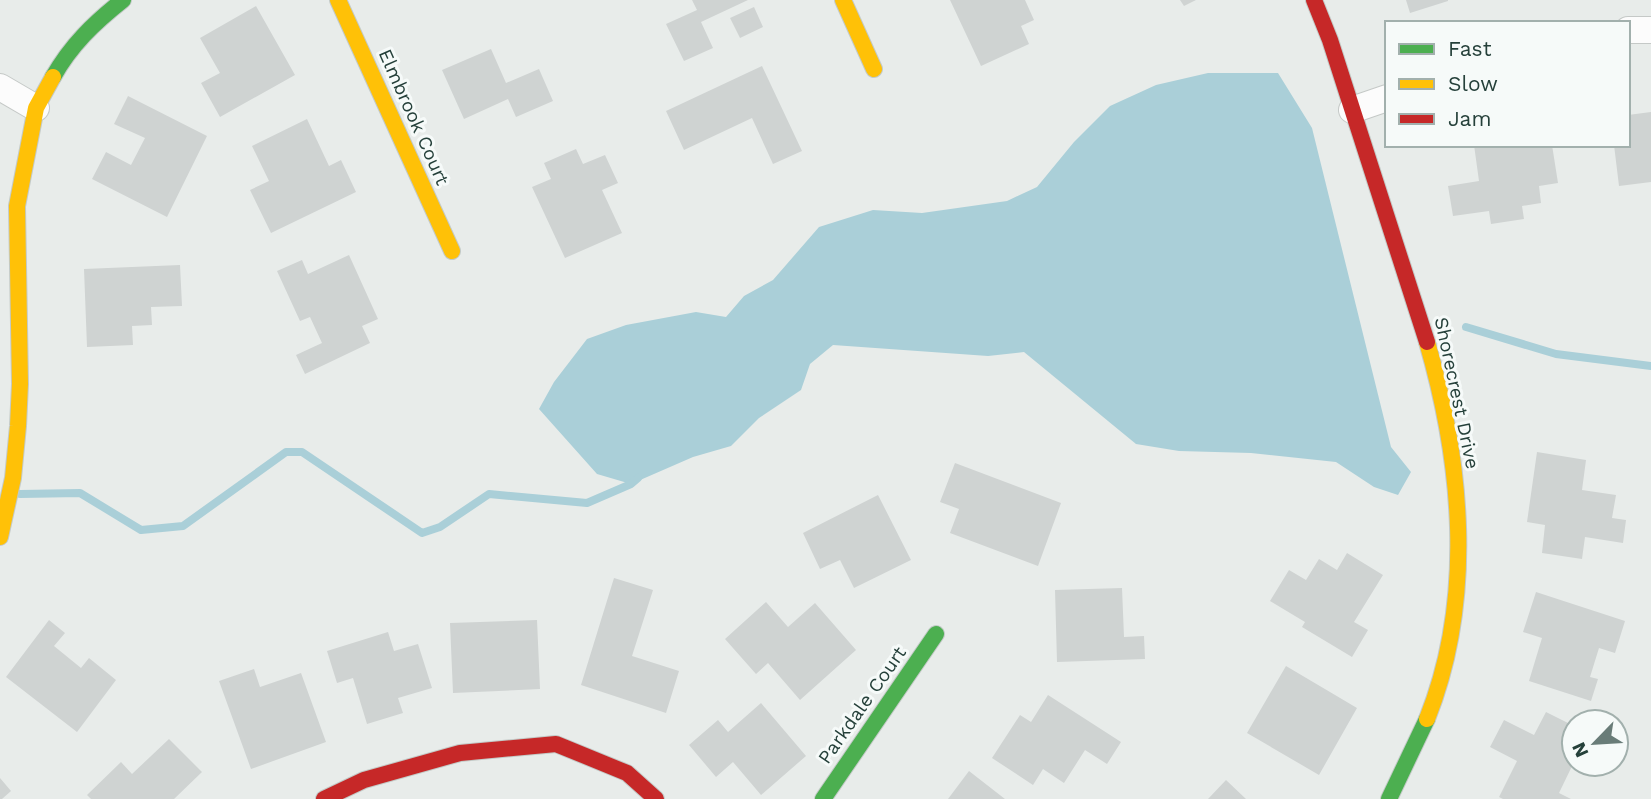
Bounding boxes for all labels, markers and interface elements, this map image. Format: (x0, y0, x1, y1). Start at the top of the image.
legend (1385, 21, 1630, 147)
text: Fast (1448, 36, 1492, 61)
street label: Elmbrook Court (374, 45, 454, 189)
text: Slow (1448, 71, 1498, 96)
text: Jam (1448, 106, 1491, 131)
street label: Shorecrest Drive (1430, 315, 1484, 471)
street label: Parkdale Court (813, 642, 911, 768)
north arrow (1560, 708, 1630, 778)
text: N (1567, 739, 1593, 761)

